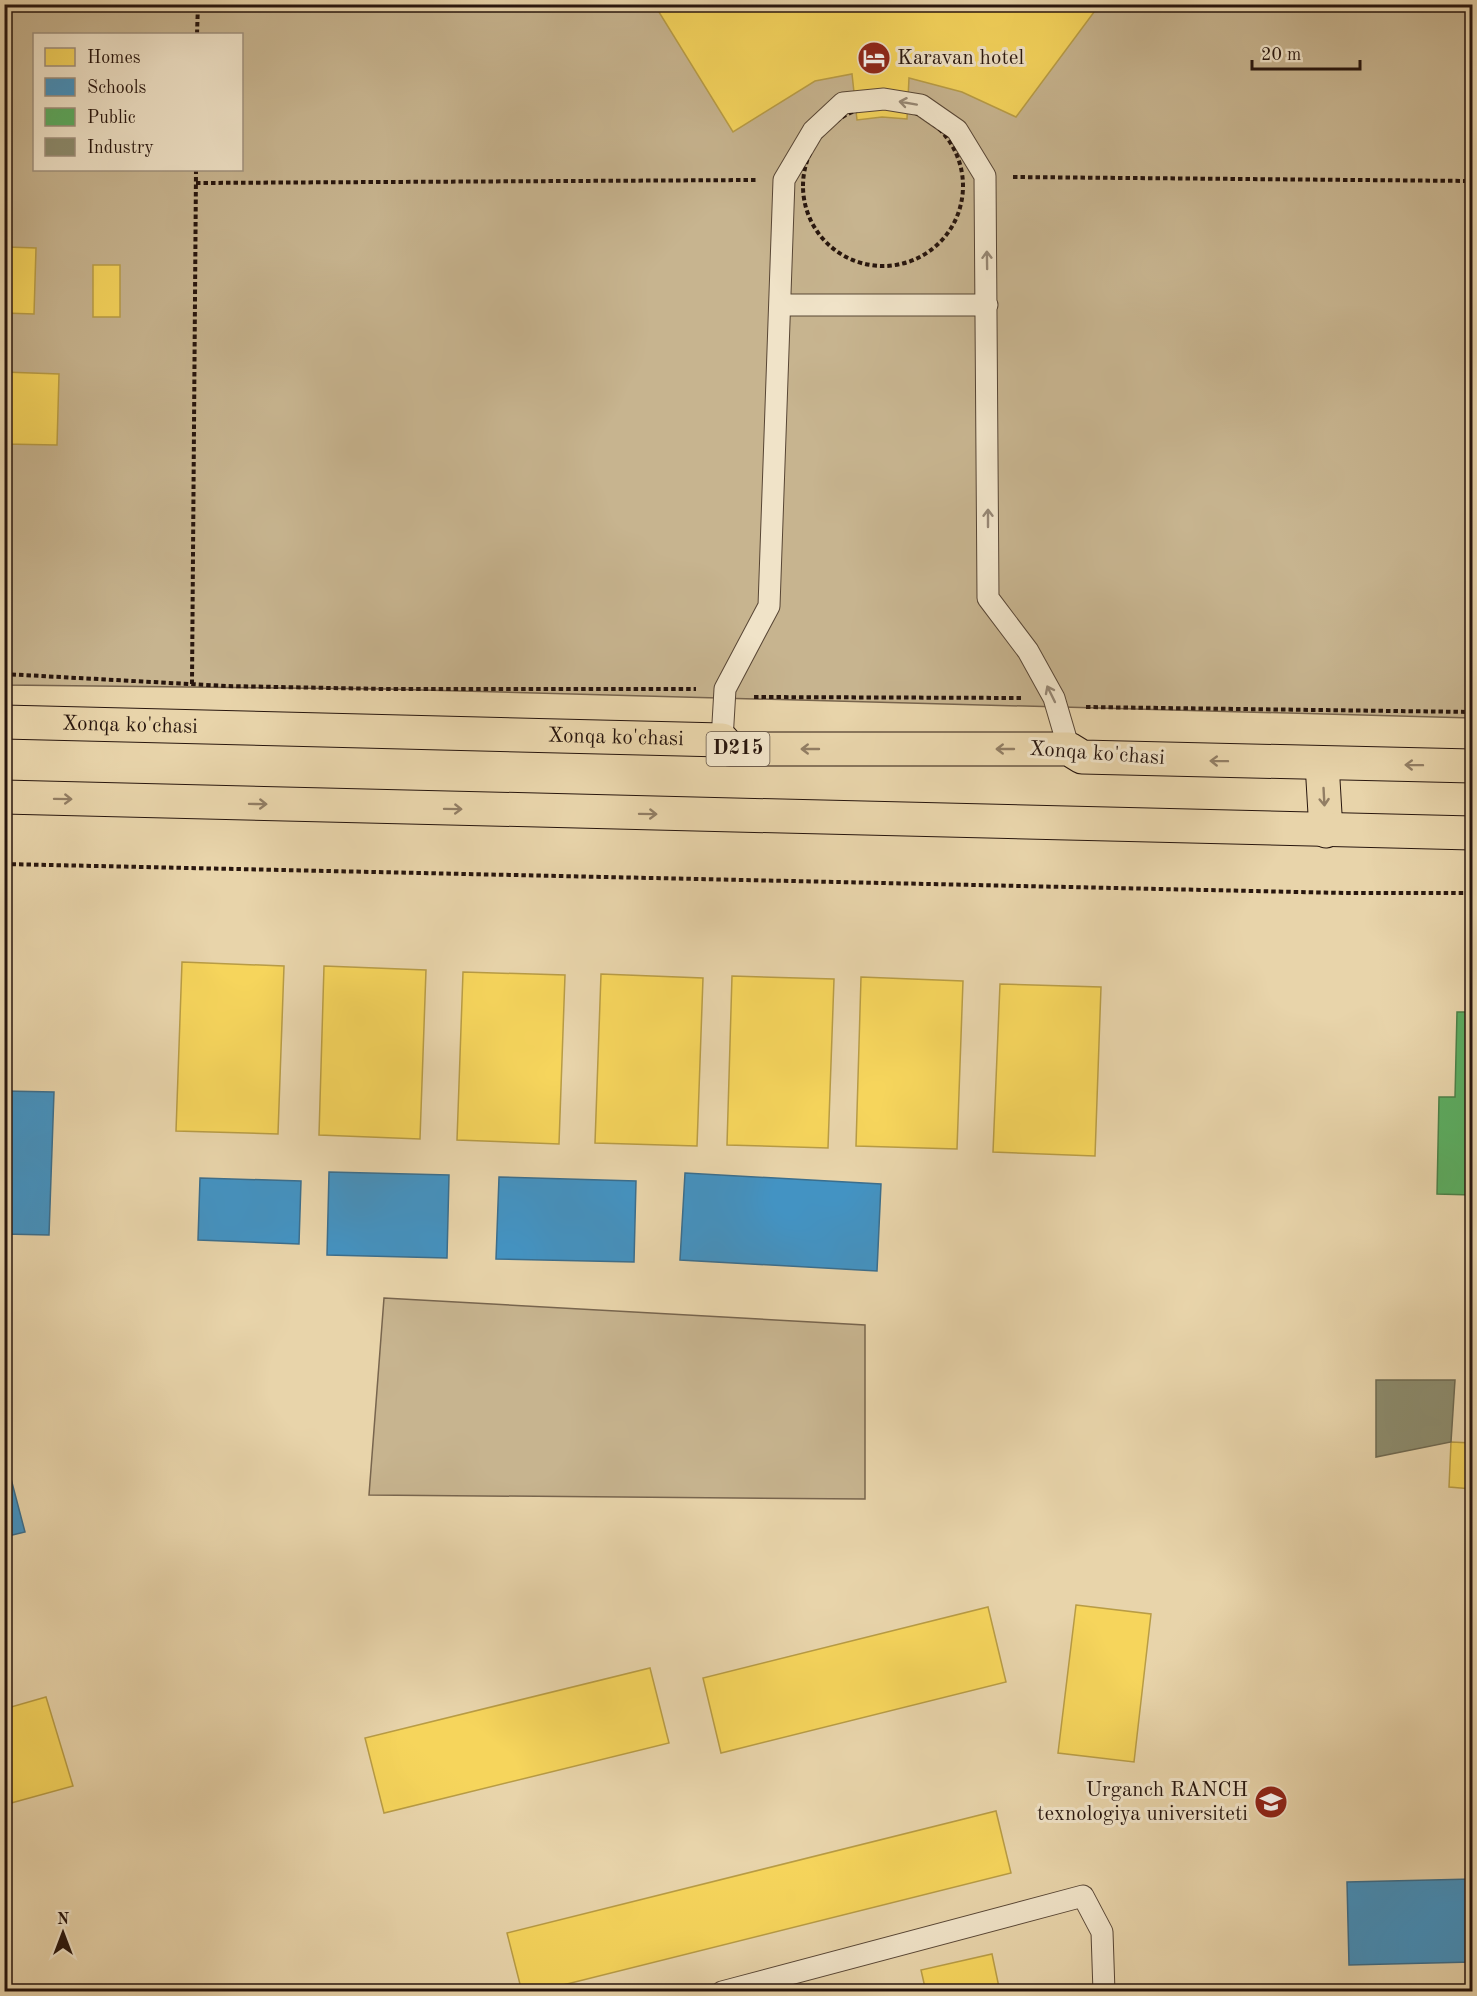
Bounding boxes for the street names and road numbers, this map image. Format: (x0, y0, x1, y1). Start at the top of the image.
street label: Xonqa ko'chasi (62, 713, 198, 737)
street label: Xonqa ko'chasi (548, 725, 684, 750)
road number: D215 (706, 732, 770, 766)
street label: Xonqa ko'chasi (1029, 739, 1165, 769)

